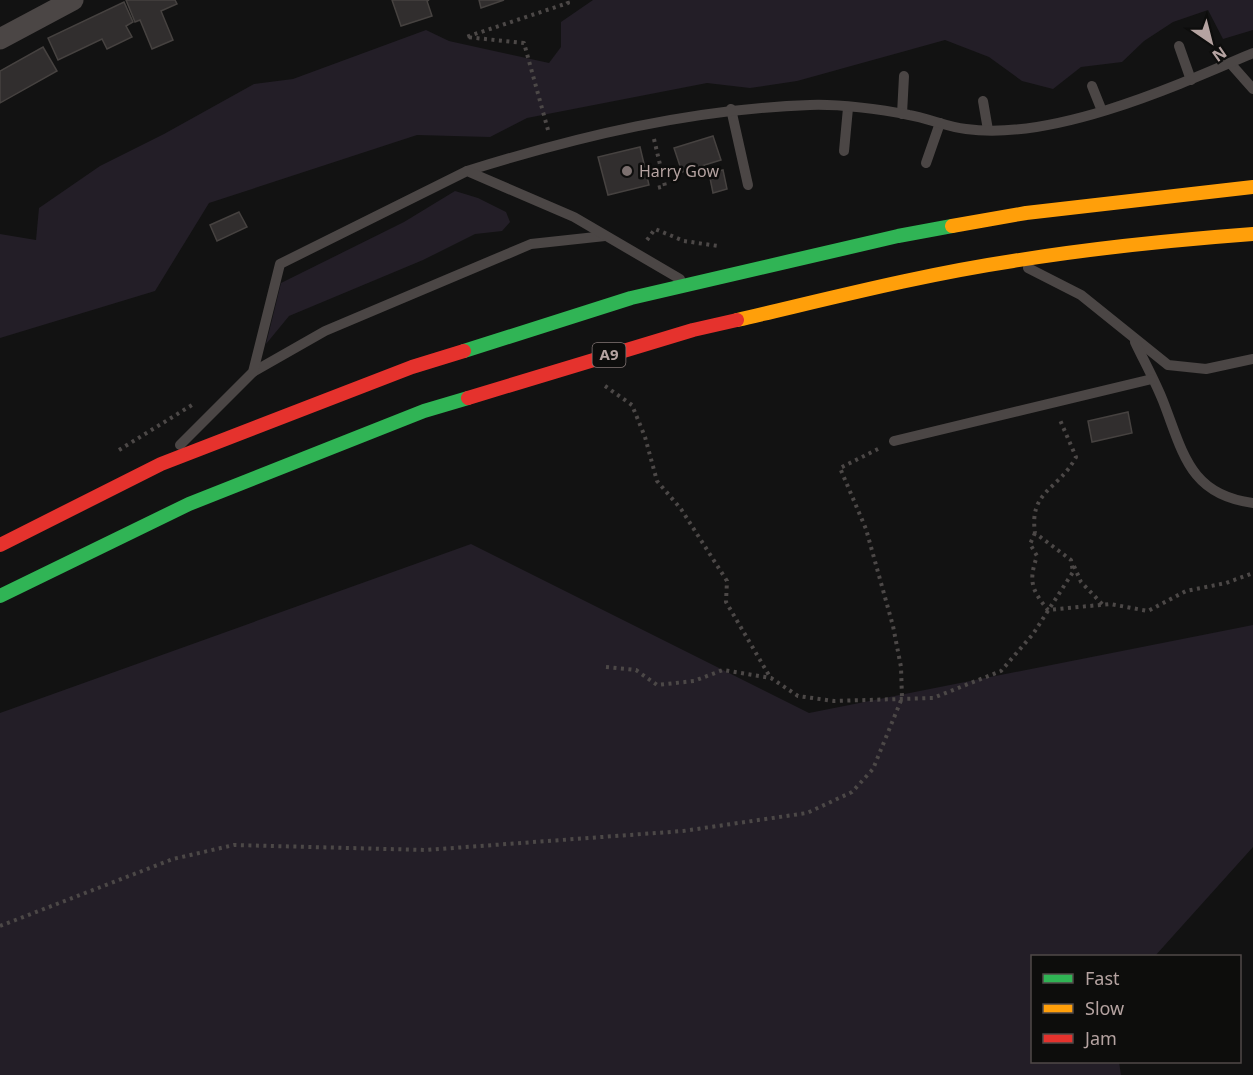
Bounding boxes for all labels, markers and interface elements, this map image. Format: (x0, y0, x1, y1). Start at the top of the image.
north arrow (1181, 12, 1241, 72)
text: N (1208, 42, 1231, 67)
place label: Harry Gow (639, 160, 719, 182)
marker: Harry Gow (620, 164, 634, 178)
road number: A9 (592, 343, 626, 367)
legend (1031, 955, 1241, 1063)
text: Fast (1085, 966, 1120, 990)
text: Slow (1085, 996, 1124, 1020)
text: Jam (1083, 1026, 1117, 1050)

